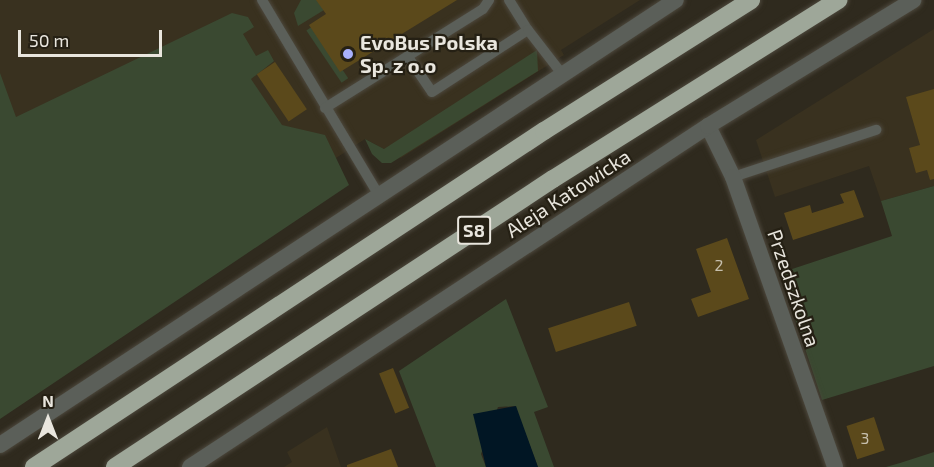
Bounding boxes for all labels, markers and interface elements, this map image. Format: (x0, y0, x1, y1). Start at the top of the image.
scale bar (21, 18, 165, 56)
text: 50 m (29, 29, 69, 51)
place label: EvoBus Polska Sp. z o.o (360, 30, 498, 77)
marker: EvoBus Polska Sp. z o.o (341, 47, 355, 61)
street label: Aleja Katowicka (501, 144, 635, 242)
road number: S8 (456, 215, 492, 245)
street label: Przedszkolna (763, 226, 825, 350)
house number: 2 (715, 255, 723, 275)
north arrow (18, 389, 78, 449)
text: N (42, 391, 54, 410)
house number: 3 (861, 428, 869, 448)

